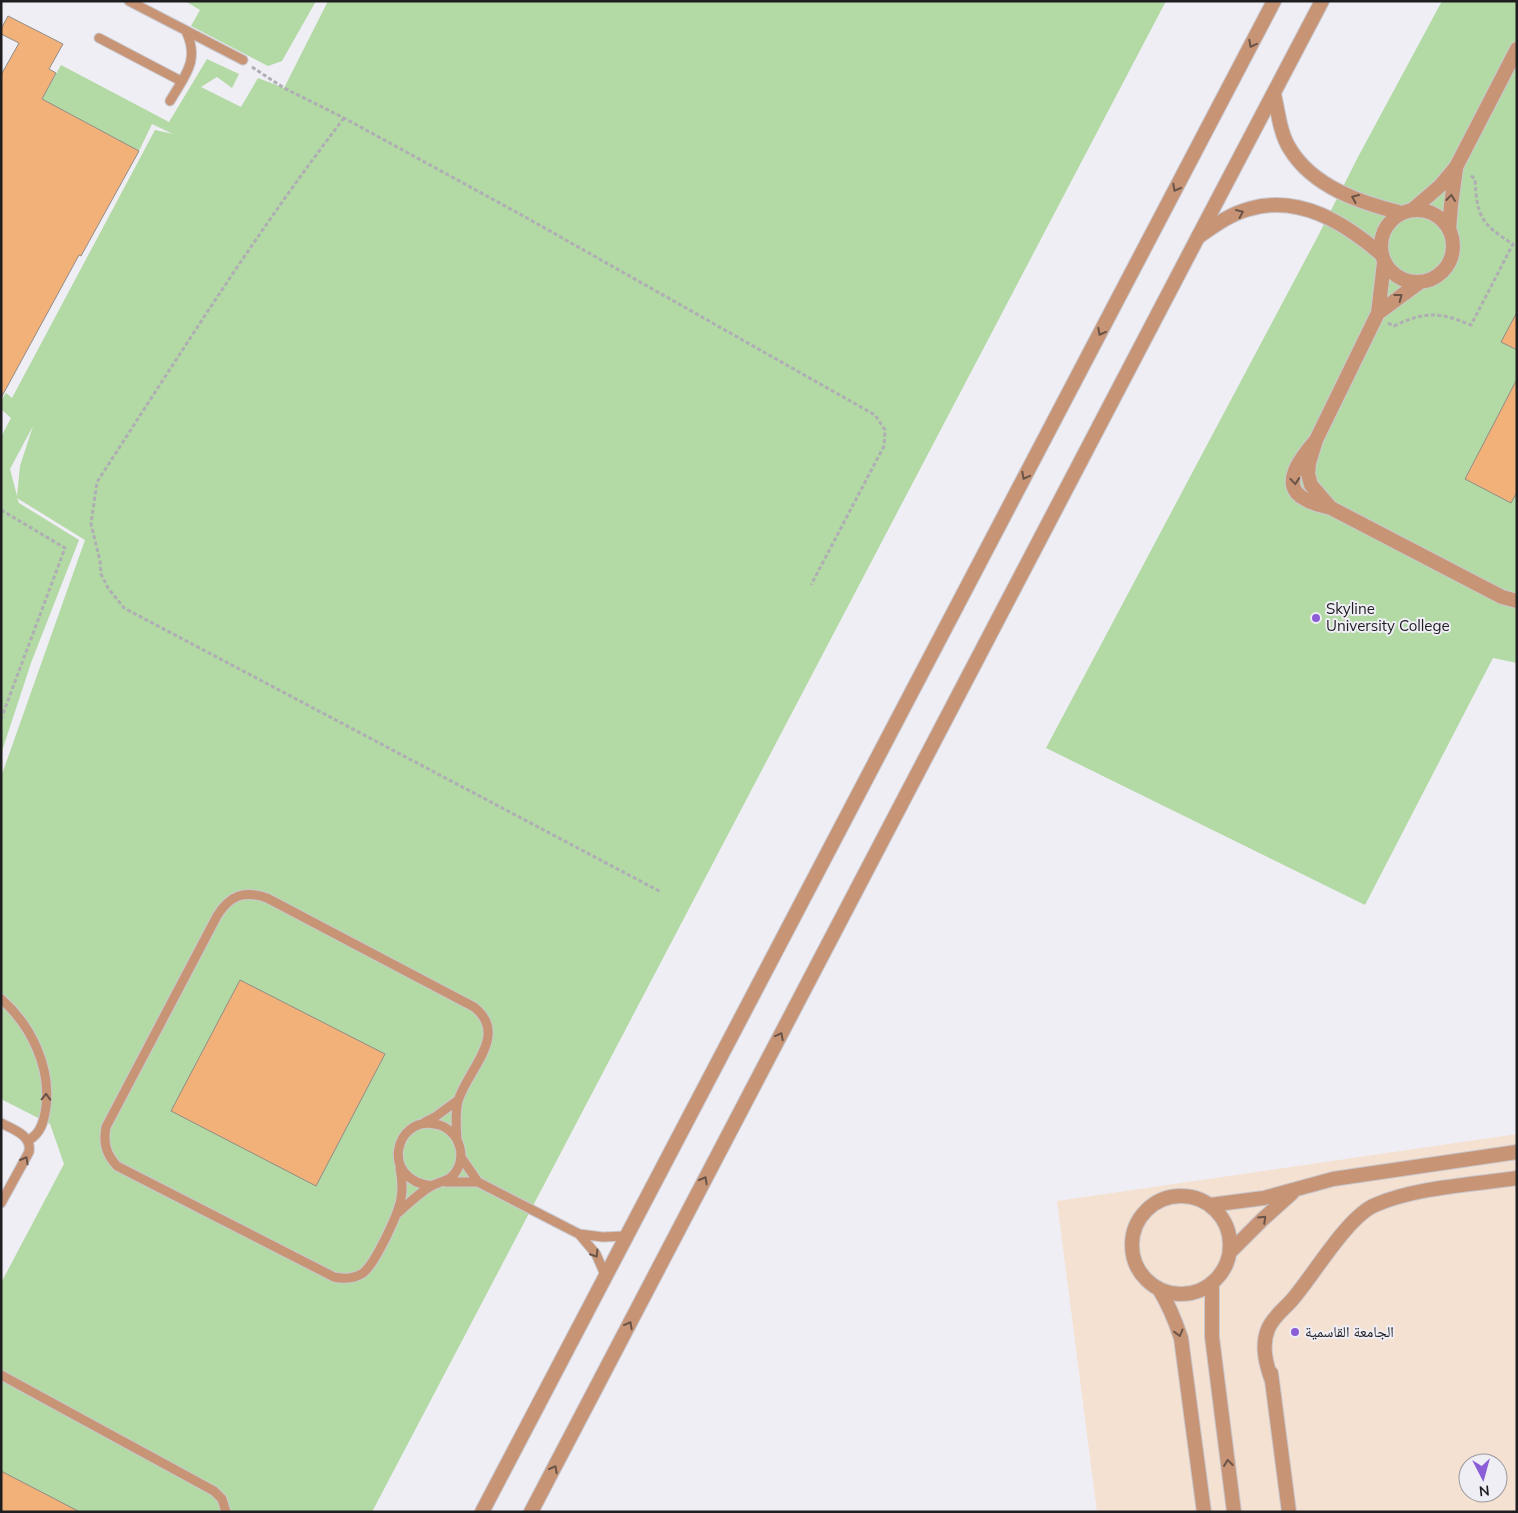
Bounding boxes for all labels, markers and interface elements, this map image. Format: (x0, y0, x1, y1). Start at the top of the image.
one-way arrow (1248, 39, 1258, 48)
one-way arrow (1172, 183, 1182, 192)
one-way arrow (1351, 194, 1360, 205)
one-way arrow (1445, 194, 1456, 202)
one-way arrow (1235, 208, 1244, 219)
one-way arrow (1393, 294, 1403, 303)
one-way arrow (1097, 327, 1107, 336)
one-way arrow (1021, 471, 1031, 480)
one-way arrow (1289, 477, 1300, 485)
place label: Skyline University College (1326, 599, 1450, 635)
marker: Skyline University College (1310, 612, 1322, 624)
one-way arrow (774, 1033, 784, 1042)
one-way arrow (41, 1093, 51, 1101)
one-way arrow (18, 1157, 28, 1166)
one-way arrow (698, 1177, 708, 1186)
one-way arrow (1257, 1216, 1266, 1225)
one-way arrow (589, 1248, 599, 1257)
one-way arrow (623, 1321, 633, 1330)
place label: الجامعة القاسمية (1305, 1322, 1394, 1341)
marker: الجامعة القاسمية (1289, 1326, 1301, 1338)
one-way arrow (1173, 1328, 1184, 1337)
north arrow (1458, 1453, 1508, 1503)
one-way arrow (1223, 1459, 1234, 1467)
one-way arrow (548, 1465, 558, 1474)
text: N (1478, 1481, 1491, 1500)

